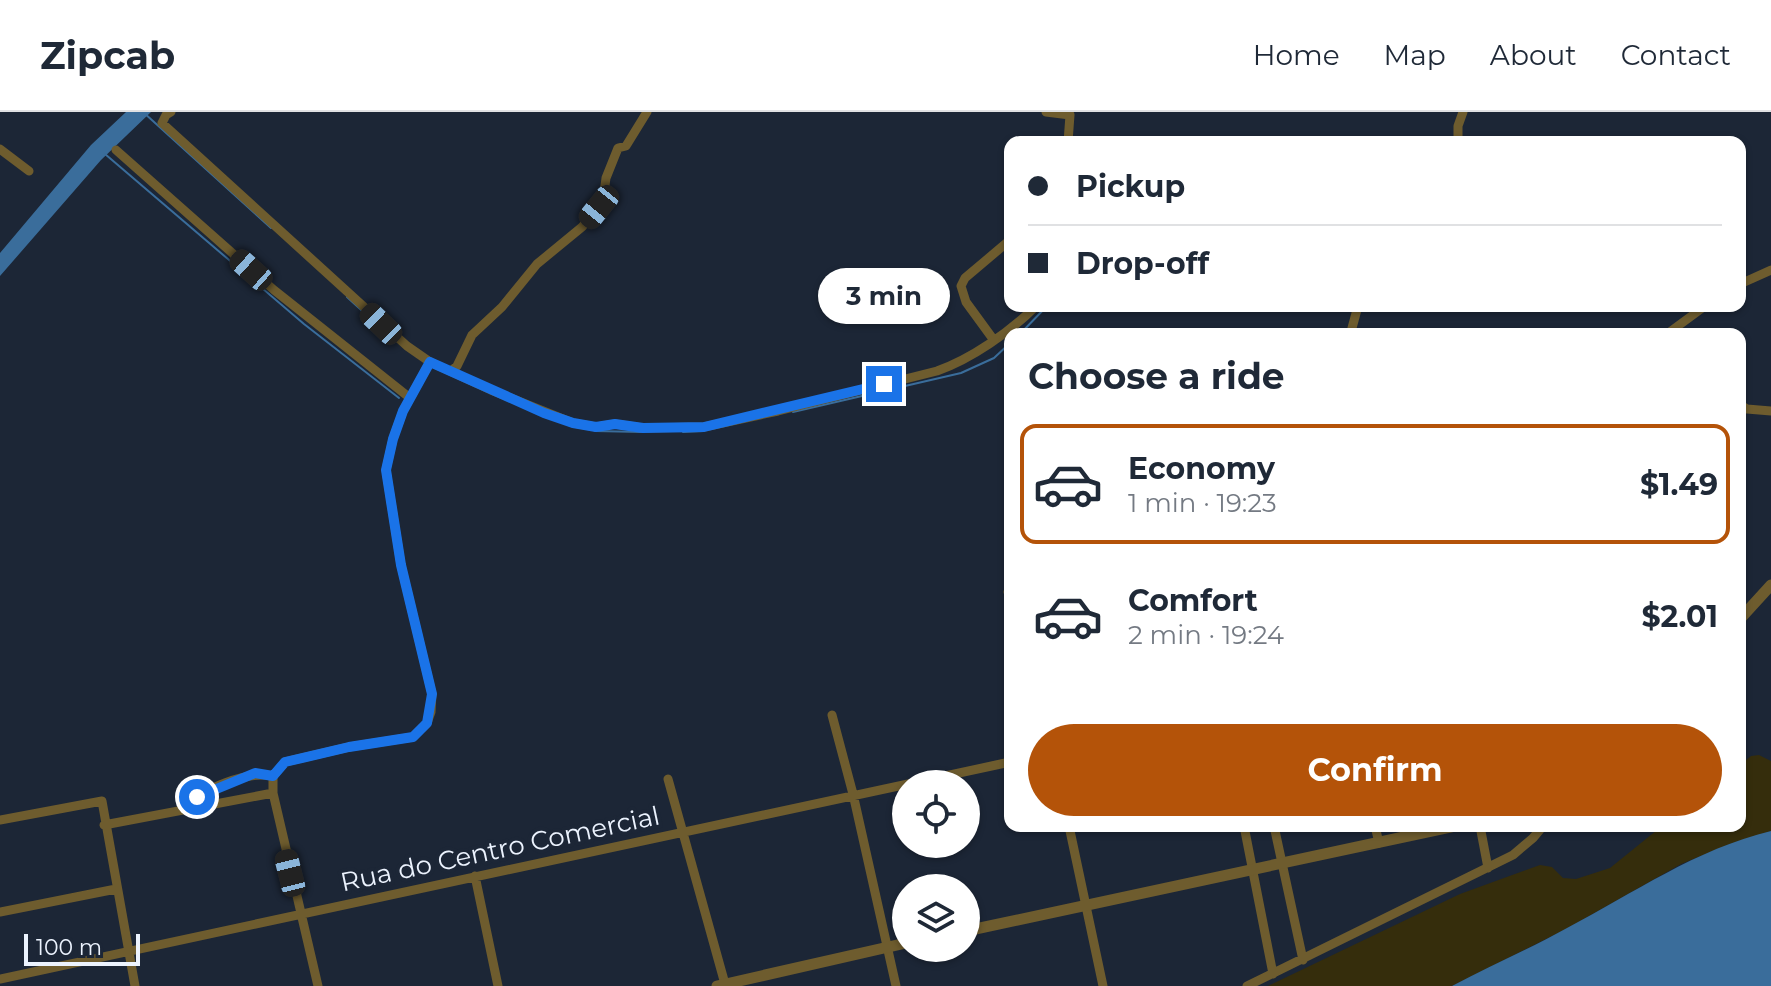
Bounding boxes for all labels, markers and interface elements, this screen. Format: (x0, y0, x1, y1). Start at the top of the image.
text: Zipcab (40, 32, 175, 79)
text: Home (1253, 38, 1340, 72)
text: Map (1384, 38, 1446, 72)
text: About (1490, 38, 1577, 72)
text: Contact (1621, 38, 1731, 72)
text: Pickup (1076, 168, 1185, 205)
car (575, 181, 623, 233)
car (225, 245, 277, 295)
text: Drop-off (1076, 245, 1209, 282)
callout: 3 min (818, 268, 950, 324)
text: 3 min (846, 280, 922, 312)
car (355, 299, 407, 349)
text: Choose a ride (1028, 354, 1285, 398)
route end (866, 366, 902, 402)
icon: car (1032, 448, 1104, 520)
text: Economy (1128, 450, 1275, 487)
text: $1.49 (1640, 466, 1718, 503)
text: 1 min · 19:23 (1128, 487, 1277, 519)
icon: car (1032, 580, 1104, 652)
text: Comfort (1128, 582, 1258, 619)
text: $2.01 (1641, 598, 1718, 635)
text: 2 min · 19:24 (1128, 619, 1284, 651)
button: Confirm (1028, 724, 1722, 816)
map controls (892, 770, 980, 962)
button: locate (892, 770, 980, 858)
route start (179, 779, 215, 815)
street label: Rua do Centro Comercial (338, 800, 662, 898)
car (273, 847, 307, 899)
button: layers (892, 874, 980, 962)
scale bar (24, 930, 140, 966)
text: 100 m (36, 934, 102, 961)

